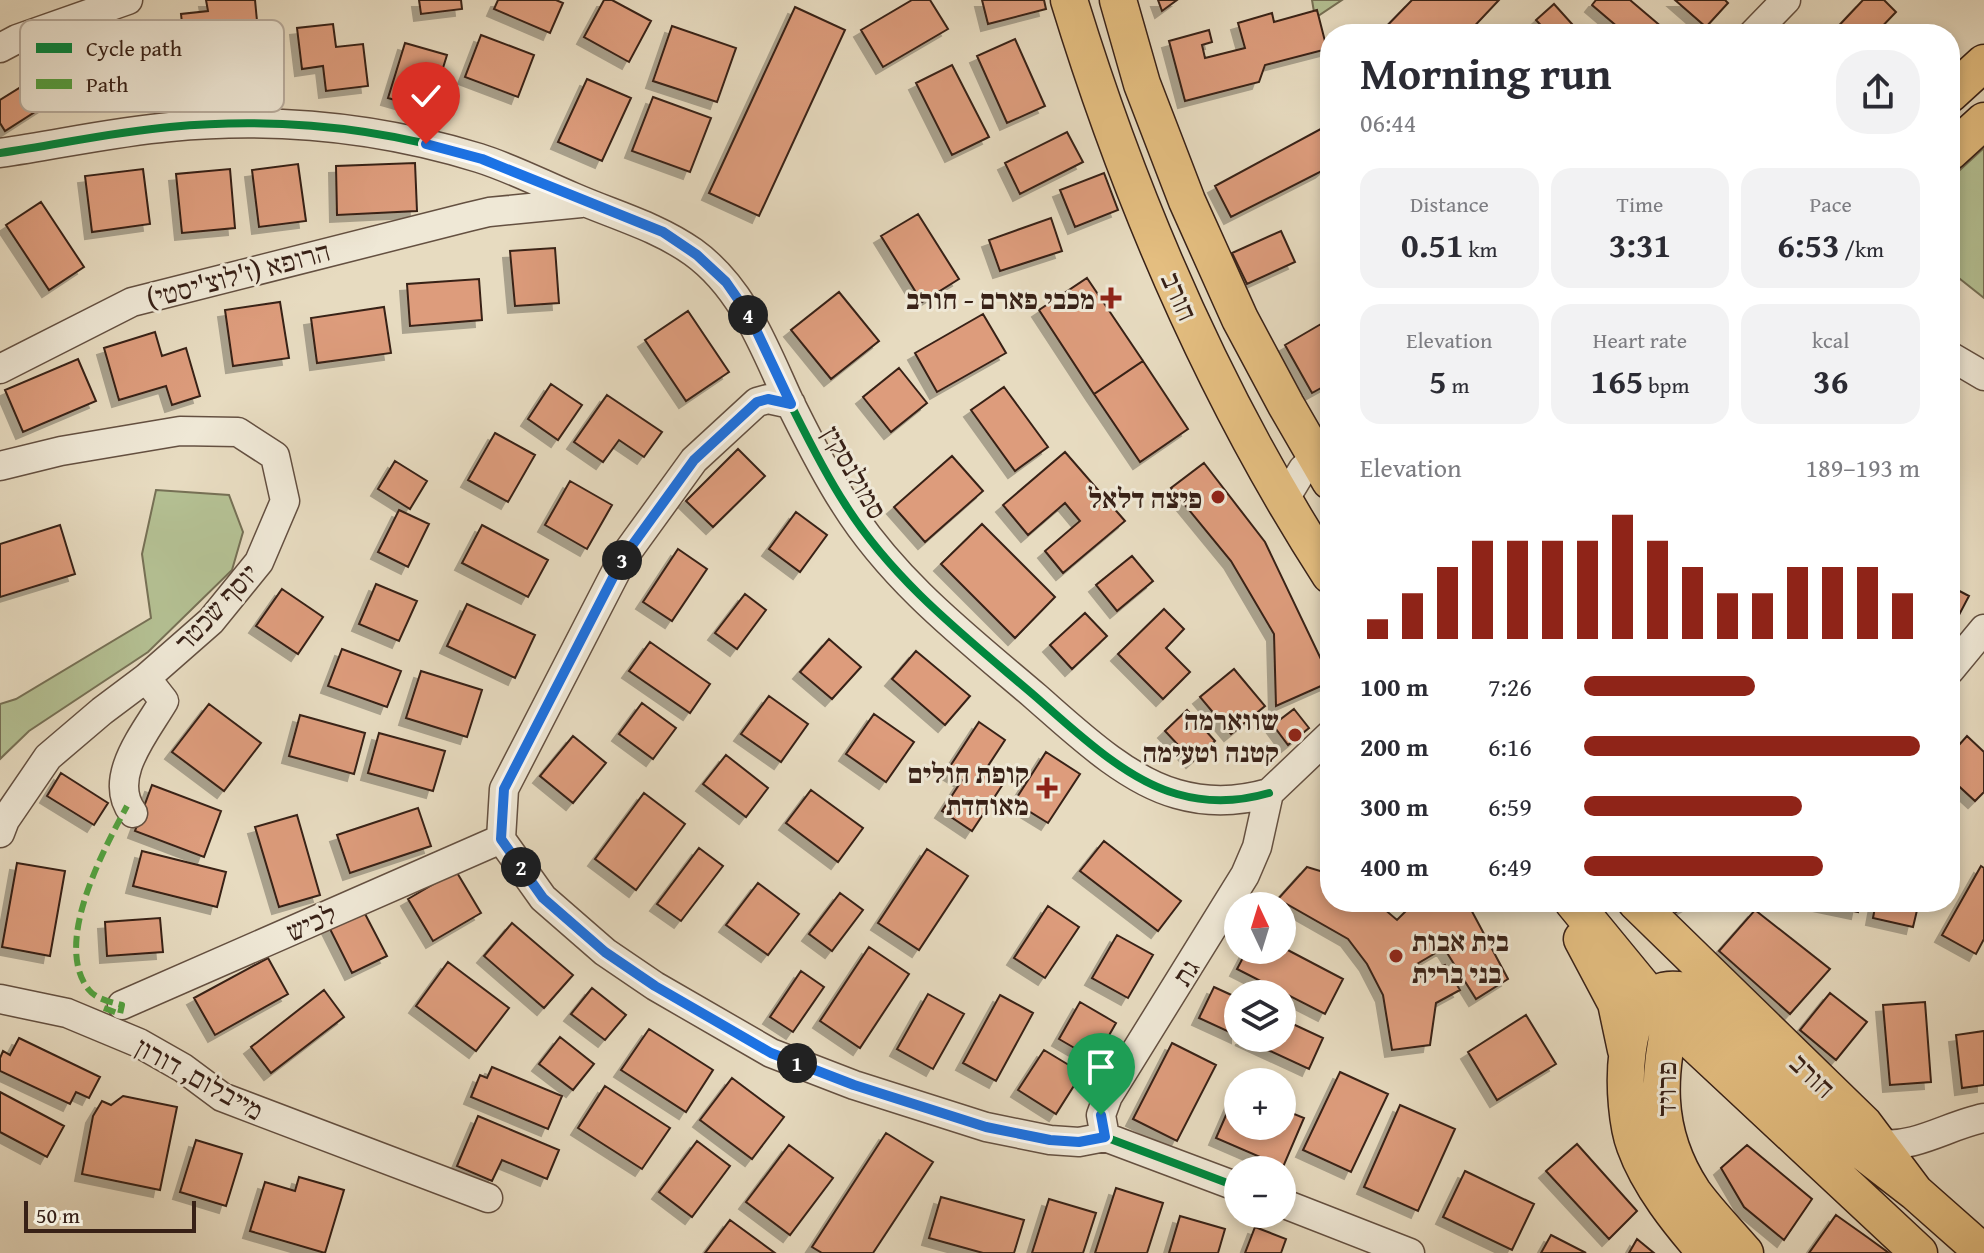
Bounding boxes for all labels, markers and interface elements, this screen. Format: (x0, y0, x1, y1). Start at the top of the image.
legend (20, 20, 284, 112)
text: Cycle path (86, 32, 183, 64)
text: Morning run (1360, 41, 1611, 105)
button: share (1836, 50, 1920, 134)
pin (392, 62, 460, 144)
text: Path (86, 68, 129, 100)
icon: check (404, 74, 448, 118)
text: 06:44 (1360, 103, 1416, 142)
text: Distance (1410, 188, 1489, 220)
text: Time (1617, 188, 1663, 220)
text: Pace (1810, 188, 1852, 220)
text: 0.51 (1401, 220, 1464, 269)
text: 3:31 (1609, 220, 1671, 269)
text: 6:53 (1777, 220, 1840, 269)
street label: הרופא (ז'לוצ'יסטי) (141, 230, 335, 318)
text: km (1464, 233, 1498, 265)
text: /km (1840, 233, 1884, 265)
street label: חורב (1151, 265, 1209, 327)
place label: מכבי פארם - חורב (906, 278, 1095, 319)
marker: מכבי פארם - חורב (1102, 289, 1120, 307)
pin: 4 (728, 295, 768, 335)
text: 4 (742, 299, 754, 331)
text: Elevation (1406, 324, 1492, 356)
text: Heart rate (1593, 324, 1687, 356)
text: kcal (1812, 324, 1849, 356)
text: 5 (1429, 356, 1447, 405)
text: 165 (1591, 356, 1643, 405)
text: 36 (1813, 356, 1848, 405)
text: m (1447, 369, 1470, 401)
text: bpm (1643, 369, 1689, 401)
street label: סמולנסקין (812, 418, 898, 526)
text: Elevation (1360, 448, 1462, 487)
text: 189–193 m (1806, 448, 1920, 487)
place label: פיצה דלאל (1088, 477, 1202, 518)
marker: פיצה דלאל (1209, 488, 1227, 506)
pin: 3 (602, 540, 642, 580)
text: 3 (616, 544, 628, 576)
street label: יוסף שכטר (164, 554, 268, 660)
text: 100 m (1360, 667, 1428, 706)
text: 7:26 (1488, 667, 1532, 706)
place label: שווארמה קטנה וטעימה (1142, 699, 1279, 772)
marker: שווארמה קטנה וטעימה (1286, 726, 1304, 744)
text: 200 m (1360, 727, 1428, 766)
text: 6:16 (1488, 727, 1532, 766)
place label: קופת חולים מאוחדת (907, 752, 1029, 825)
marker: קופת חולים מאוחדת (1036, 777, 1058, 799)
text: 300 m (1360, 787, 1428, 826)
text: 6:59 (1488, 787, 1532, 826)
pin: 2 (501, 847, 541, 887)
text: 400 m (1360, 847, 1428, 886)
text: 6:49 (1488, 847, 1532, 886)
text: 2 (515, 851, 527, 883)
north arrow (1224, 892, 1296, 964)
map controls (1224, 892, 1296, 1228)
street label: לכיש (279, 893, 343, 951)
place label: בית אבות בני ברית (1412, 920, 1509, 993)
marker: בית אבות בני ברית (1387, 947, 1405, 965)
street label: גת (1161, 950, 1209, 994)
button: layers (1224, 980, 1296, 1052)
street label: מייבלום, דורון (129, 1026, 271, 1130)
pin (1067, 1033, 1135, 1115)
pin: 1 (777, 1043, 817, 1083)
street label: חורב (1781, 1043, 1845, 1107)
icon: arrive (1079, 1045, 1123, 1089)
text: 1 (791, 1047, 803, 1079)
street label: פרויד (1645, 1061, 1686, 1117)
button: + (1224, 1068, 1296, 1140)
button: − (1224, 1156, 1296, 1228)
scale bar (24, 1197, 196, 1233)
text: 50 m (36, 1199, 80, 1231)

